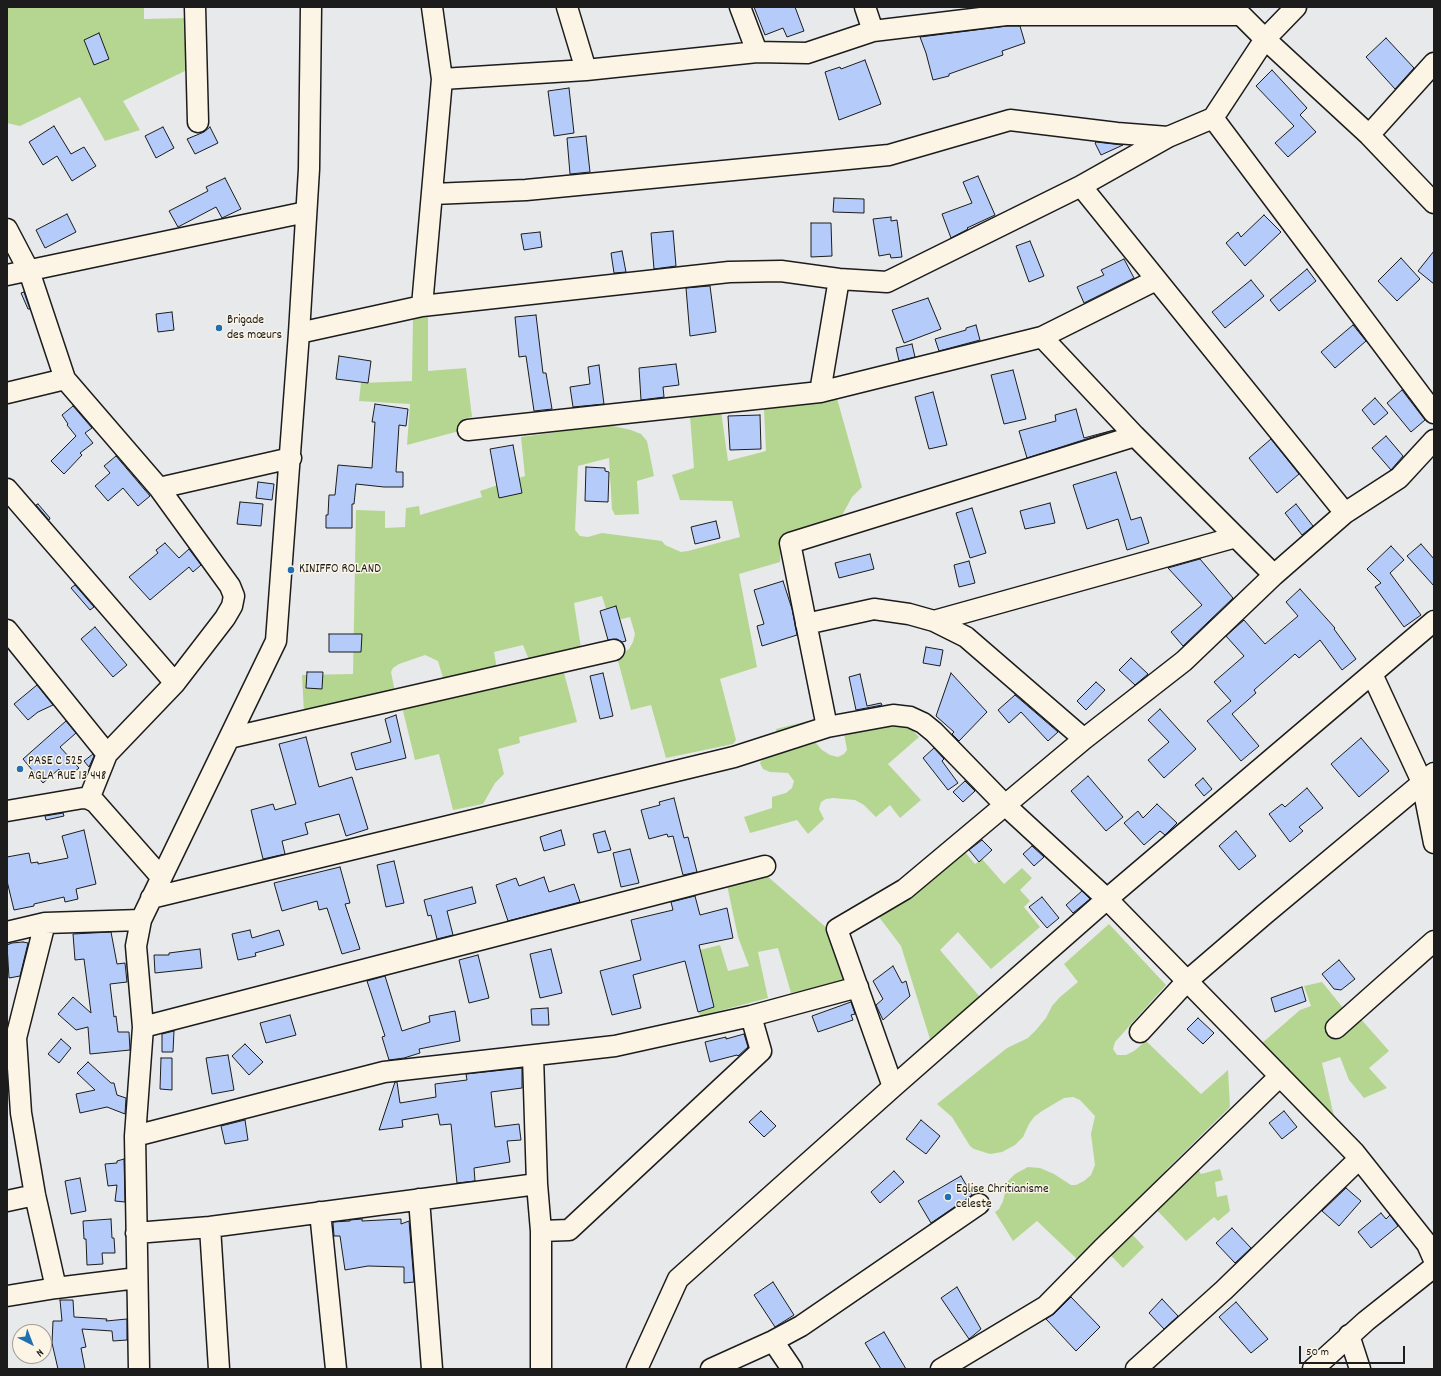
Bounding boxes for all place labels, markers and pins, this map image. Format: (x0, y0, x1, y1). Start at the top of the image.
place label: Brigade des mœurs (227, 313, 282, 344)
marker: Brigade des mœurs (214, 323, 224, 333)
place label: KINIFFO ROLAND (299, 562, 381, 578)
marker: KINIFFO ROLAND (286, 565, 296, 575)
place label: PASE C 525 AGLA RUE 13 448 (28, 754, 106, 785)
marker: PASE C 525 AGLA RUE 13 448 (15, 764, 25, 774)
place label: Eglise Chritianisme celeste (956, 1182, 1049, 1213)
marker: Eglise Chritianisme celeste (943, 1192, 953, 1202)

